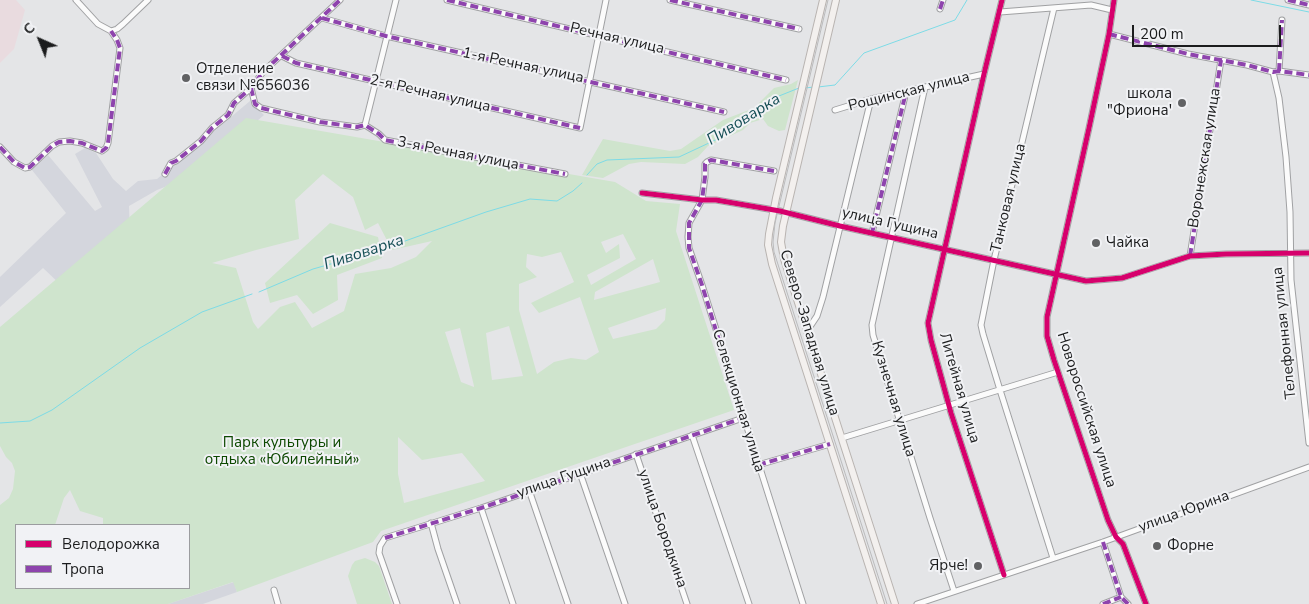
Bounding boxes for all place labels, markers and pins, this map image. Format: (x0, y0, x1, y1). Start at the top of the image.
place label: Отделение связи №656036 (196, 60, 310, 95)
marker: Отделение связи №656036 (180, 72, 192, 84)
place label: школа "Фриона' (1107, 85, 1172, 120)
marker: школа "Фриона' (1176, 97, 1188, 109)
place label: Чайка (1106, 234, 1149, 252)
marker: Чайка (1090, 237, 1102, 249)
place label: Форне (1167, 537, 1214, 555)
marker: Форне (1151, 540, 1163, 552)
place label: Ярче! (929, 557, 968, 575)
marker: Ярче! (972, 560, 984, 572)

